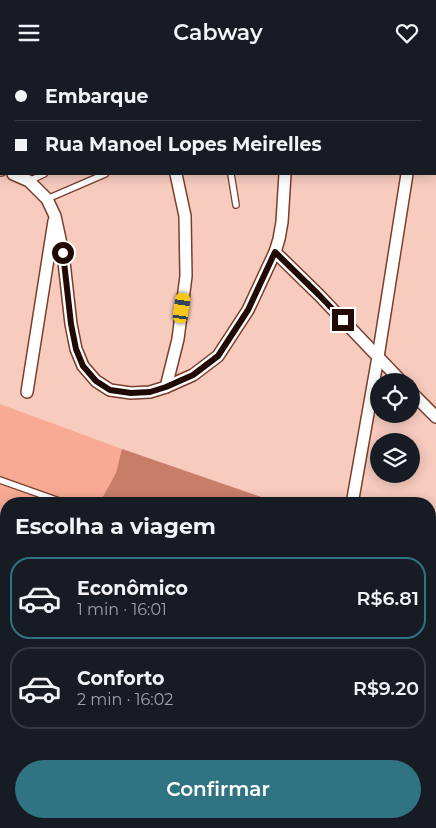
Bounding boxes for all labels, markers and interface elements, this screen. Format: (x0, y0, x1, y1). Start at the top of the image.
icon: menu (15, 19, 43, 47)
text: Cabway (173, 19, 263, 46)
icon: heart (393, 19, 421, 47)
text: Embarque (45, 85, 149, 108)
text: Rua Manoel Lopes Meirelles (45, 133, 322, 156)
route start (52, 242, 74, 264)
car (172, 292, 191, 324)
route end (332, 309, 354, 331)
map controls (370, 373, 420, 483)
button: locate (370, 373, 420, 423)
button: layers (370, 433, 420, 483)
text: Escolha a viagem (15, 513, 216, 540)
icon: car (17, 576, 62, 621)
text: Econômico (77, 577, 188, 600)
text: R$6.81 (357, 587, 419, 610)
text: 1 min · 16:01 (77, 600, 167, 619)
icon: car (17, 666, 62, 711)
text: Conforto (77, 667, 165, 690)
text: R$9.20 (353, 677, 419, 700)
text: 2 min · 16:02 (77, 690, 173, 709)
button: Confirmar (15, 760, 421, 818)

